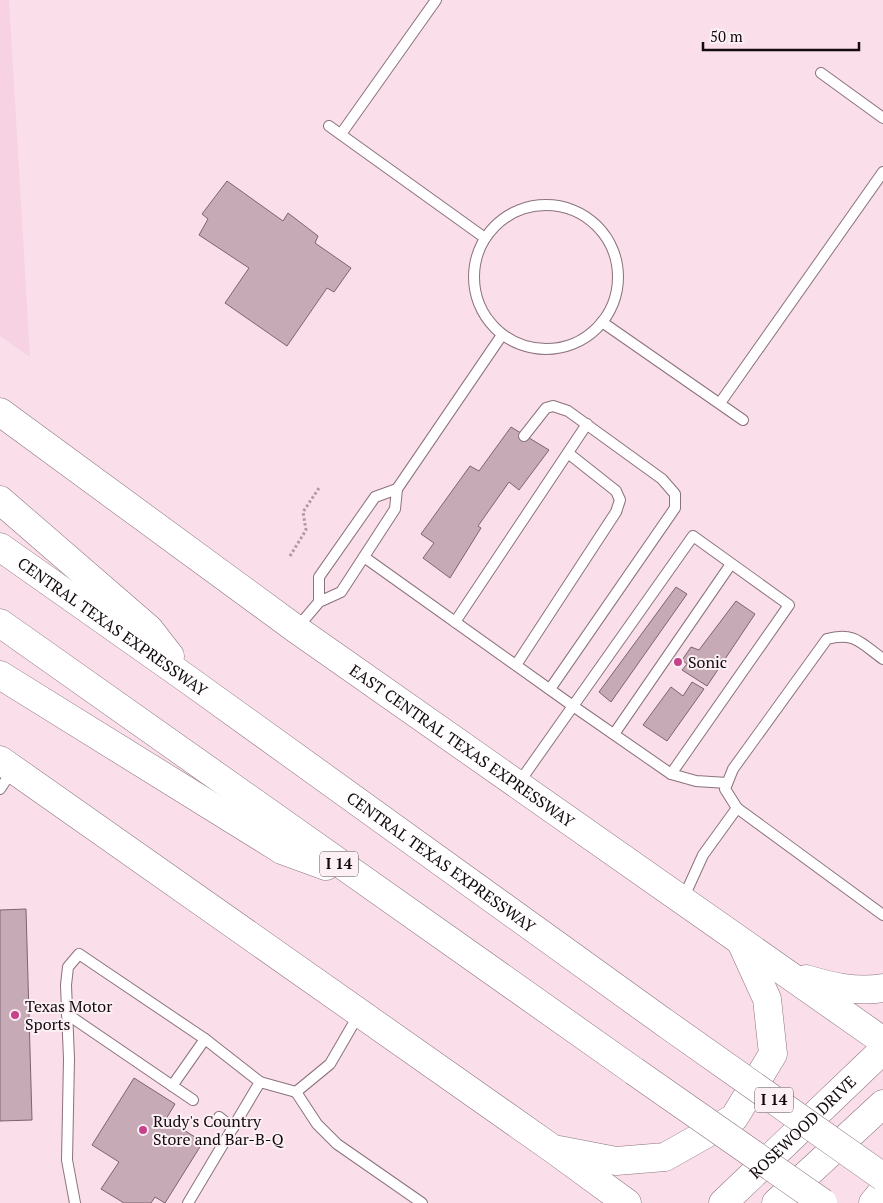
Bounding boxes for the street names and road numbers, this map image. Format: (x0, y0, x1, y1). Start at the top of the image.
street label: CENTRAL TEXAS EXPRESSWAY (13, 552, 213, 702)
street label: EAST CENTRAL TEXAS EXPRESSWAY (345, 659, 580, 833)
street label: CENTRAL TEXAS EXPRESSWAY (342, 786, 541, 938)
road number: I 14 (320, 852, 358, 876)
street label: ROSEWOOD DRIVE (744, 1071, 861, 1183)
road number: I 14 (755, 1088, 793, 1112)

